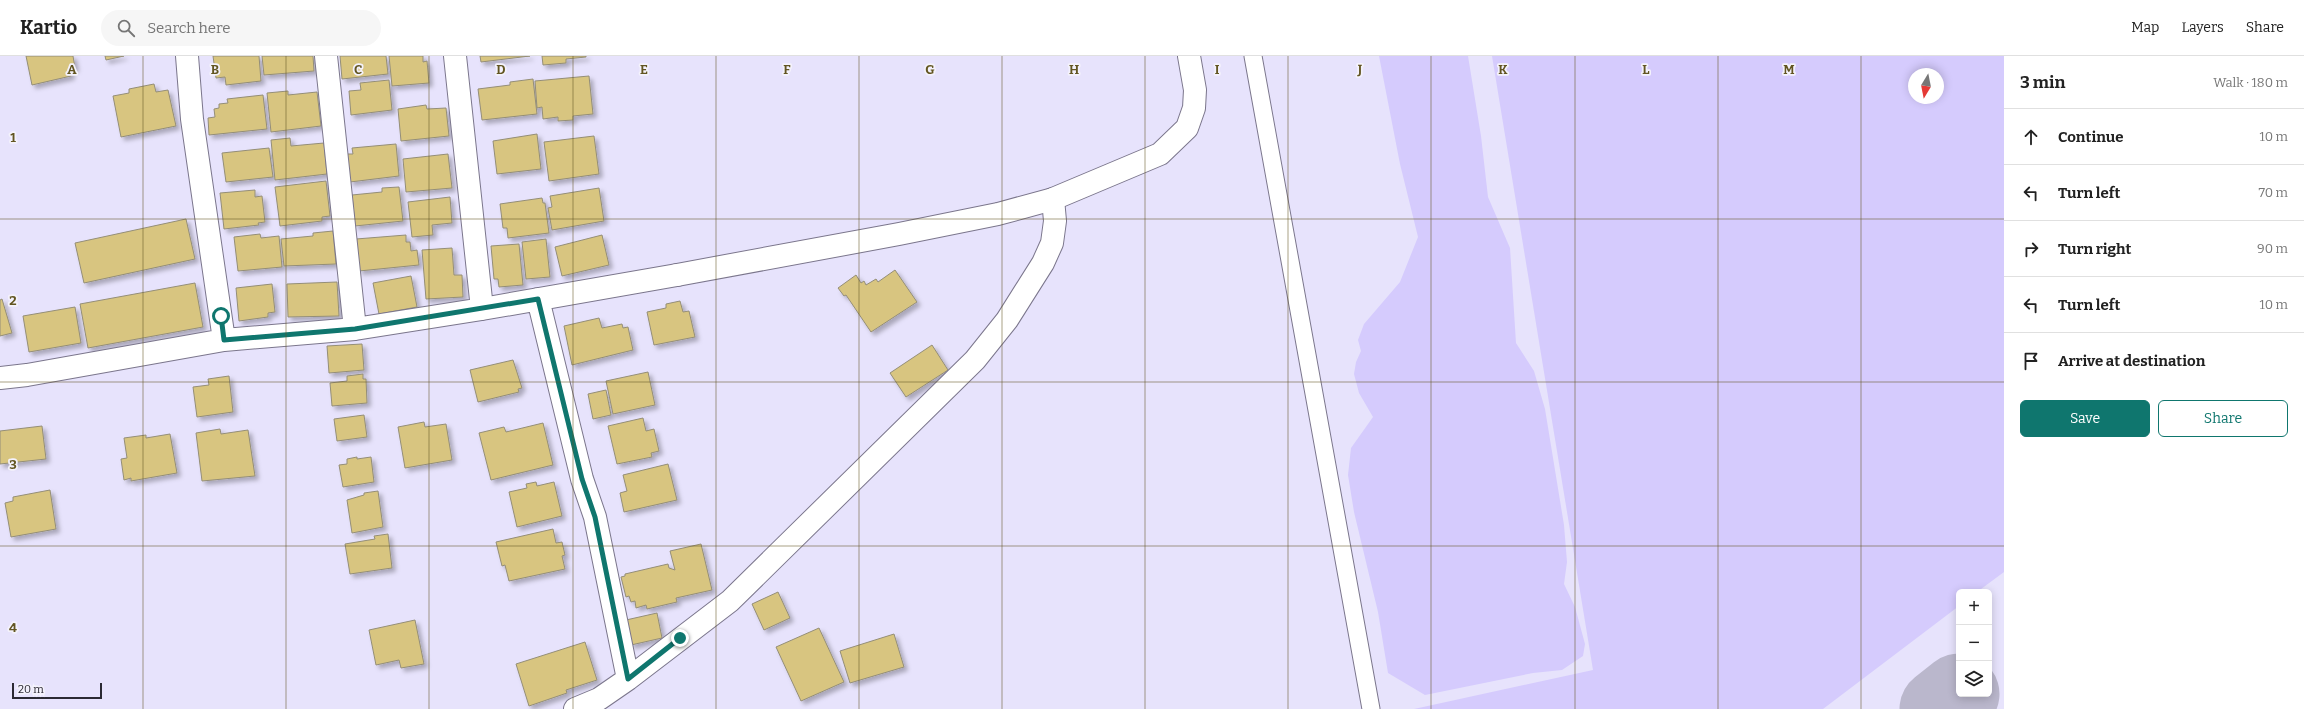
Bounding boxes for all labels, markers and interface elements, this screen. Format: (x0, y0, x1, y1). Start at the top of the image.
search box (101, 10, 381, 46)
text: Kartio (20, 16, 77, 39)
icon: search (115, 17, 137, 39)
text: Search here (147, 19, 231, 37)
text: Map (2131, 19, 2159, 36)
text: Layers (2181, 19, 2224, 36)
text: Share (2246, 19, 2284, 36)
text: A (67, 62, 77, 77)
text: B (211, 62, 219, 77)
text: C (354, 62, 362, 77)
text: D (496, 62, 506, 77)
text: E (640, 62, 648, 77)
text: F (783, 62, 791, 77)
text: G (925, 62, 935, 77)
text: H (1069, 62, 1079, 77)
text: I (1215, 62, 1220, 77)
text: J (1357, 62, 1363, 77)
text: K (1498, 62, 1508, 77)
text: L (1642, 62, 1650, 77)
text: M (1783, 62, 1795, 77)
north arrow (1908, 68, 1944, 104)
text: 3 min (2020, 72, 2065, 93)
text: Walk · 180 m (2213, 75, 2288, 90)
icon: ahead (2020, 126, 2042, 148)
text: Continue (2058, 128, 2124, 146)
text: 10 m (2259, 129, 2288, 144)
text: 1 (10, 130, 16, 145)
icon: left (2020, 182, 2042, 204)
text: Turn left (2058, 184, 2120, 202)
text: 70 m (2258, 185, 2288, 200)
icon: right (2020, 238, 2042, 260)
text: Turn right (2058, 240, 2131, 258)
text: 90 m (2257, 241, 2288, 256)
text: 2 (9, 293, 17, 308)
icon: left (2020, 294, 2042, 316)
text: Turn left (2058, 296, 2120, 314)
text: 10 m (2259, 297, 2288, 312)
route start (212, 307, 230, 325)
icon: arrive (2020, 350, 2042, 372)
text: Arrive at destination (2058, 352, 2205, 370)
button: Save (2020, 400, 2150, 437)
button: Share (2158, 400, 2288, 437)
text: 3 (9, 457, 17, 472)
map controls (1956, 589, 1992, 697)
button: + (1956, 589, 1992, 625)
text: 4 (9, 620, 17, 635)
button: − (1956, 625, 1992, 661)
route end (671, 629, 689, 647)
button: layers (1956, 661, 1992, 697)
scale bar (12, 681, 102, 700)
text: 20 m (18, 683, 44, 696)

